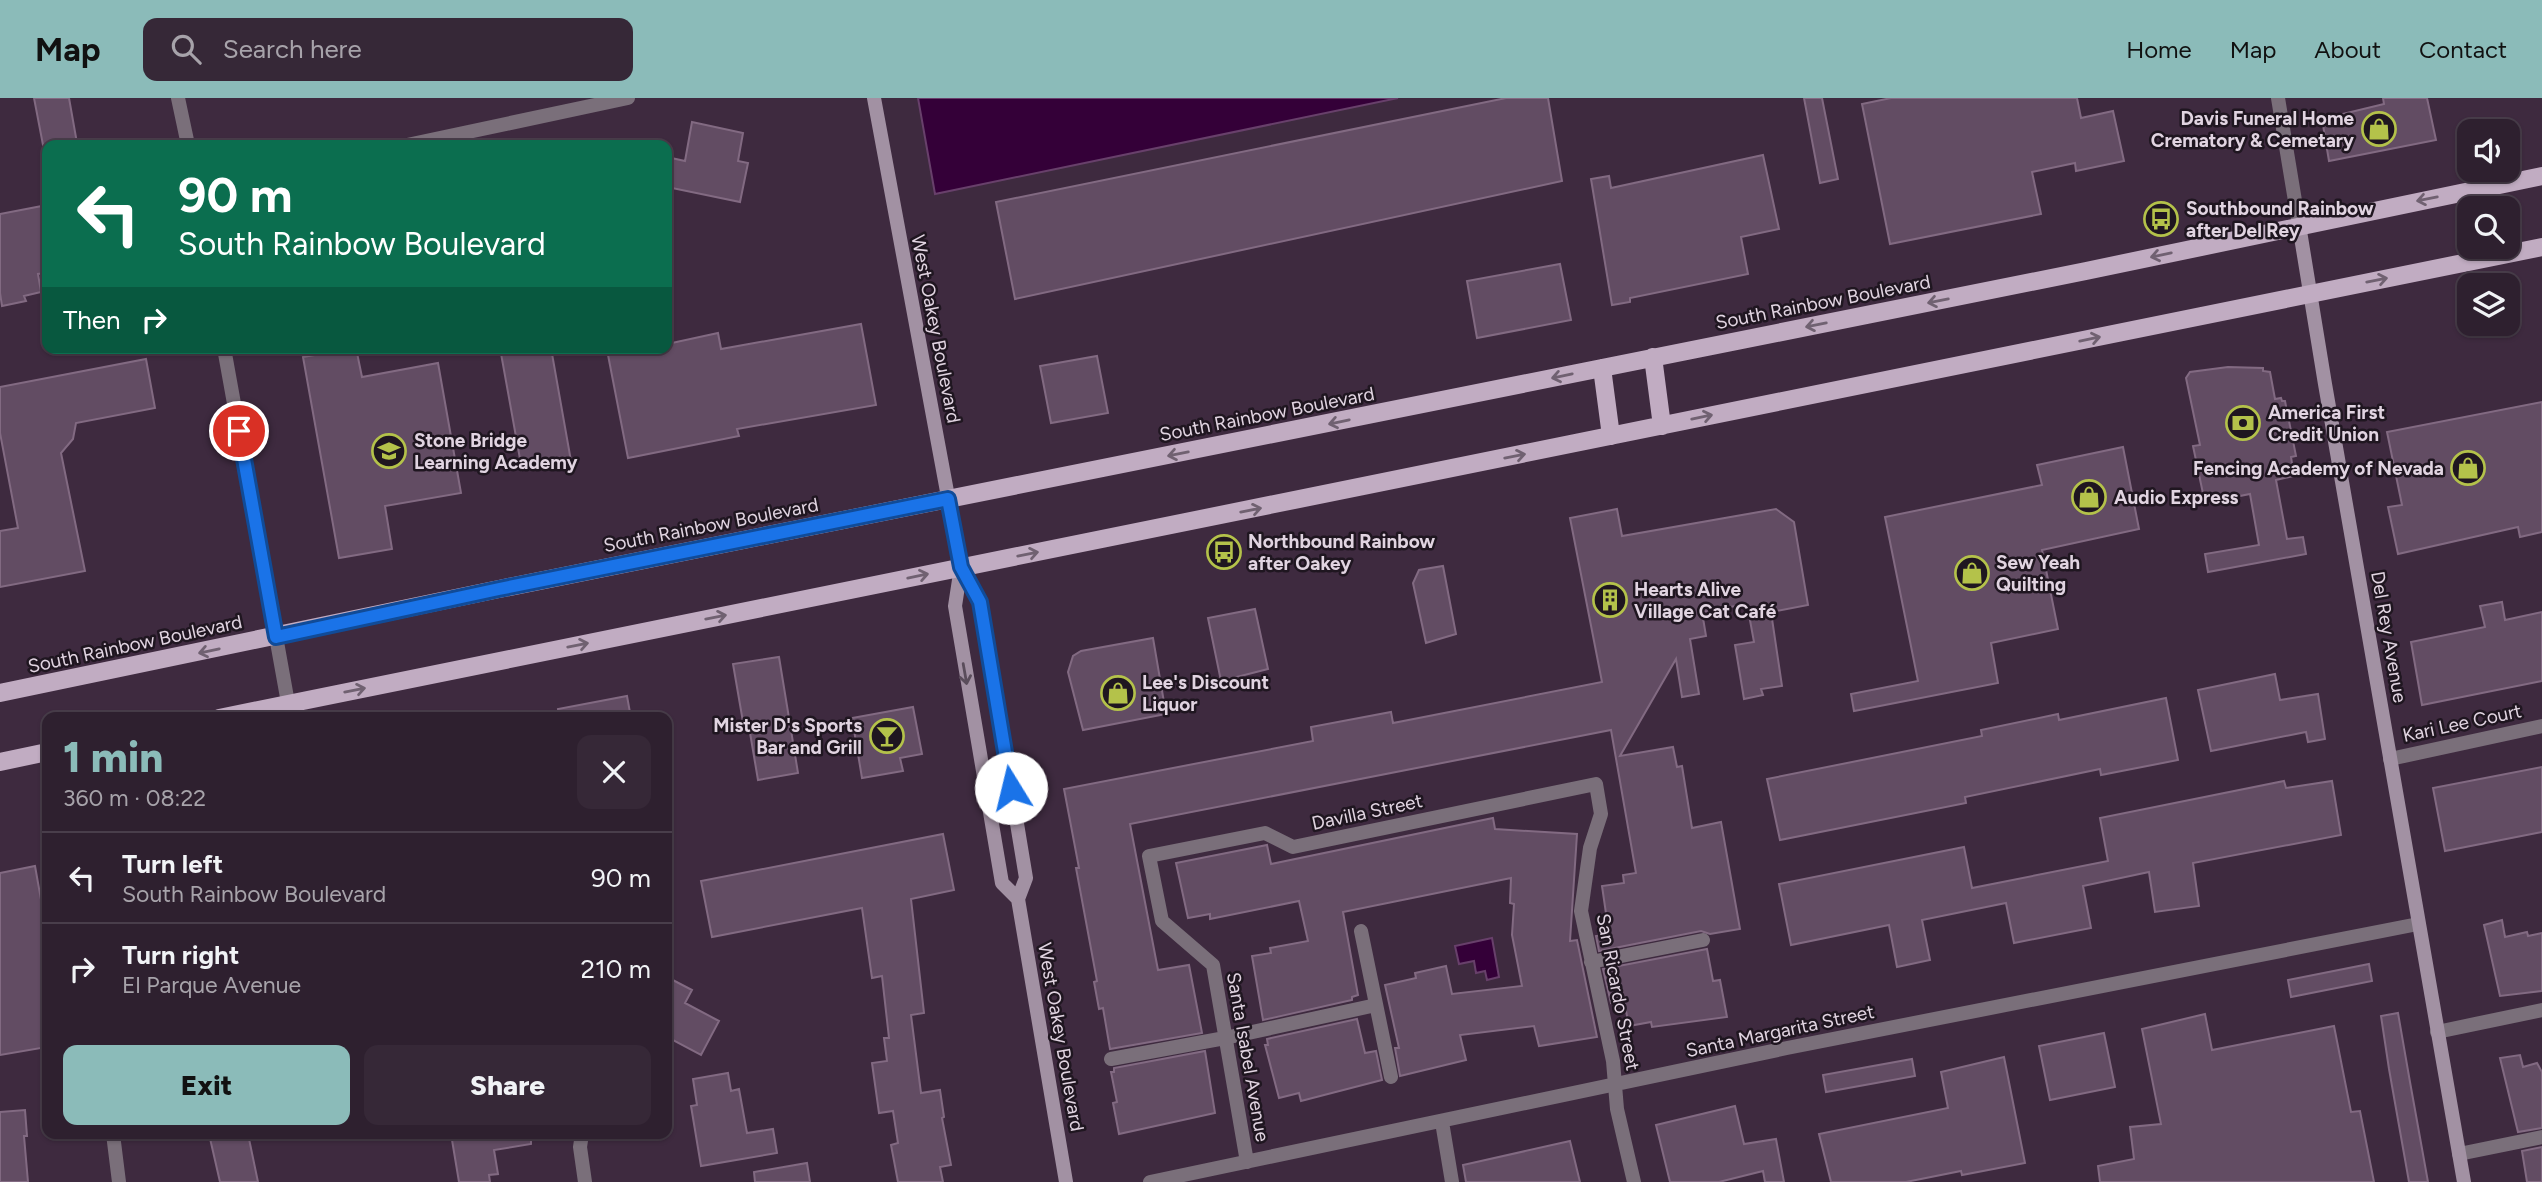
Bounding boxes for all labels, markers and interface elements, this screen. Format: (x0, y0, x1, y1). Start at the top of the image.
search box (143, 18, 633, 81)
text: Map (35, 30, 101, 69)
icon: search (167, 30, 205, 68)
text: Search here (223, 33, 362, 65)
text: Home (2126, 35, 2192, 64)
text: Map (2230, 35, 2276, 64)
text: About (2314, 35, 2381, 64)
text: Contact (2419, 35, 2507, 64)
place label: Davis Funeral Home Crematory & Cemetary (2151, 107, 2354, 152)
shop icon: Davis Funeral Home Crematory & Cemetary (2360, 110, 2398, 148)
map controls (2457, 119, 2520, 336)
button: sound (2457, 119, 2520, 182)
text: 90 m (178, 165, 293, 224)
icon: left (63, 168, 154, 259)
one-way arrow (2416, 193, 2439, 207)
button: search (2457, 196, 2520, 259)
place label: Southbound Rainbow after Del Rey (2186, 197, 2374, 242)
bus stop icon: Southbound Rainbow after Del Rey (2142, 200, 2180, 238)
text: South Rainbow Boulevard (178, 225, 546, 263)
street label: West Oakey Boulevard (906, 233, 966, 425)
one-way arrow (2150, 249, 2173, 263)
street label: South Rainbow Boulevard (1714, 270, 1932, 334)
one-way arrow (2365, 273, 2388, 287)
button: layers (2457, 273, 2520, 336)
one-way arrow (1927, 294, 1950, 308)
icon: right (135, 301, 173, 339)
text: Then (63, 304, 121, 336)
one-way arrow (1805, 319, 1828, 333)
one-way arrow (2078, 331, 2101, 345)
one-way arrow (1551, 369, 1574, 383)
street label: South Rainbow Boulevard (1158, 382, 1376, 446)
pin (209, 401, 269, 461)
place label: America First Credit Union (2268, 401, 2385, 446)
bank icon: America First Credit Union (2224, 404, 2262, 442)
one-way arrow (1690, 410, 1713, 424)
icon: arrive (220, 412, 258, 450)
one-way arrow (1328, 415, 1351, 429)
place label: Stone Bridge Learning Academy (414, 429, 578, 474)
school or university icon: Stone Bridge Learning Academy (370, 432, 408, 470)
one-way arrow (1167, 447, 1190, 461)
one-way arrow (1503, 448, 1526, 462)
shop icon: Fencing Academy of Nevada (2449, 449, 2487, 487)
place label: Fencing Academy of Nevada (2193, 457, 2444, 480)
shop icon: Audio Express (2070, 478, 2108, 516)
place label: Audio Express (2114, 486, 2239, 509)
street label: South Rainbow Boulevard (602, 493, 820, 557)
one-way arrow (1239, 502, 1262, 516)
place label: Northbound Rainbow after Oakey (1248, 530, 1435, 575)
bus stop icon: Northbound Rainbow after Oakey (1205, 533, 1243, 571)
one-way arrow (1016, 547, 1039, 560)
place label: Sew Yeah Quilting (1996, 551, 2080, 596)
shop icon: Sew Yeah Quilting (1953, 554, 1991, 592)
one-way arrow (906, 568, 929, 582)
street label: Del Rey Avenue (2366, 569, 2412, 705)
place label: Hearts Alive Village Cat Café (1634, 578, 1777, 623)
building icon: Hearts Alive Village Cat Café (1591, 581, 1629, 619)
street label: South Rainbow Boulevard (26, 610, 244, 678)
one-way arrow (704, 610, 727, 623)
one-way arrow (566, 637, 589, 651)
one-way arrow (198, 644, 221, 658)
one-way arrow (959, 662, 973, 685)
place label: Lee's Discount Liquor (1142, 671, 1269, 716)
shop icon: Lee's Discount Liquor (1099, 674, 1137, 712)
one-way arrow (343, 682, 366, 696)
street label: Kari Lee Court (2400, 699, 2524, 747)
place label: Mister D's Sports Bar and Grill (713, 714, 862, 759)
bar icon: Mister D's Sports Bar and Grill (868, 717, 906, 755)
text: 1 min (63, 732, 163, 783)
button: close (577, 735, 651, 809)
position arrow (974, 751, 1048, 825)
text: 360 m · 08:22 (63, 784, 206, 812)
street label: Davilla Street (1309, 789, 1425, 835)
text: Turn left (122, 848, 223, 880)
icon: left (63, 859, 101, 897)
text: 90 m (591, 862, 651, 894)
text: South Rainbow Boulevard (122, 880, 386, 908)
street label: San Ricardo Street (1592, 912, 1644, 1072)
text: Turn right (122, 939, 239, 971)
street label: West Oakey Boulevard (1033, 941, 1089, 1133)
icon: right (63, 950, 101, 988)
text: 210 m (581, 953, 651, 985)
street label: Santa Isabel Avenue (1222, 970, 1274, 1144)
text: El Parque Avenue (122, 971, 301, 999)
street label: Santa Margarita Street (1684, 1000, 1876, 1062)
button: Exit (63, 1045, 350, 1125)
button: Share (364, 1045, 651, 1125)

